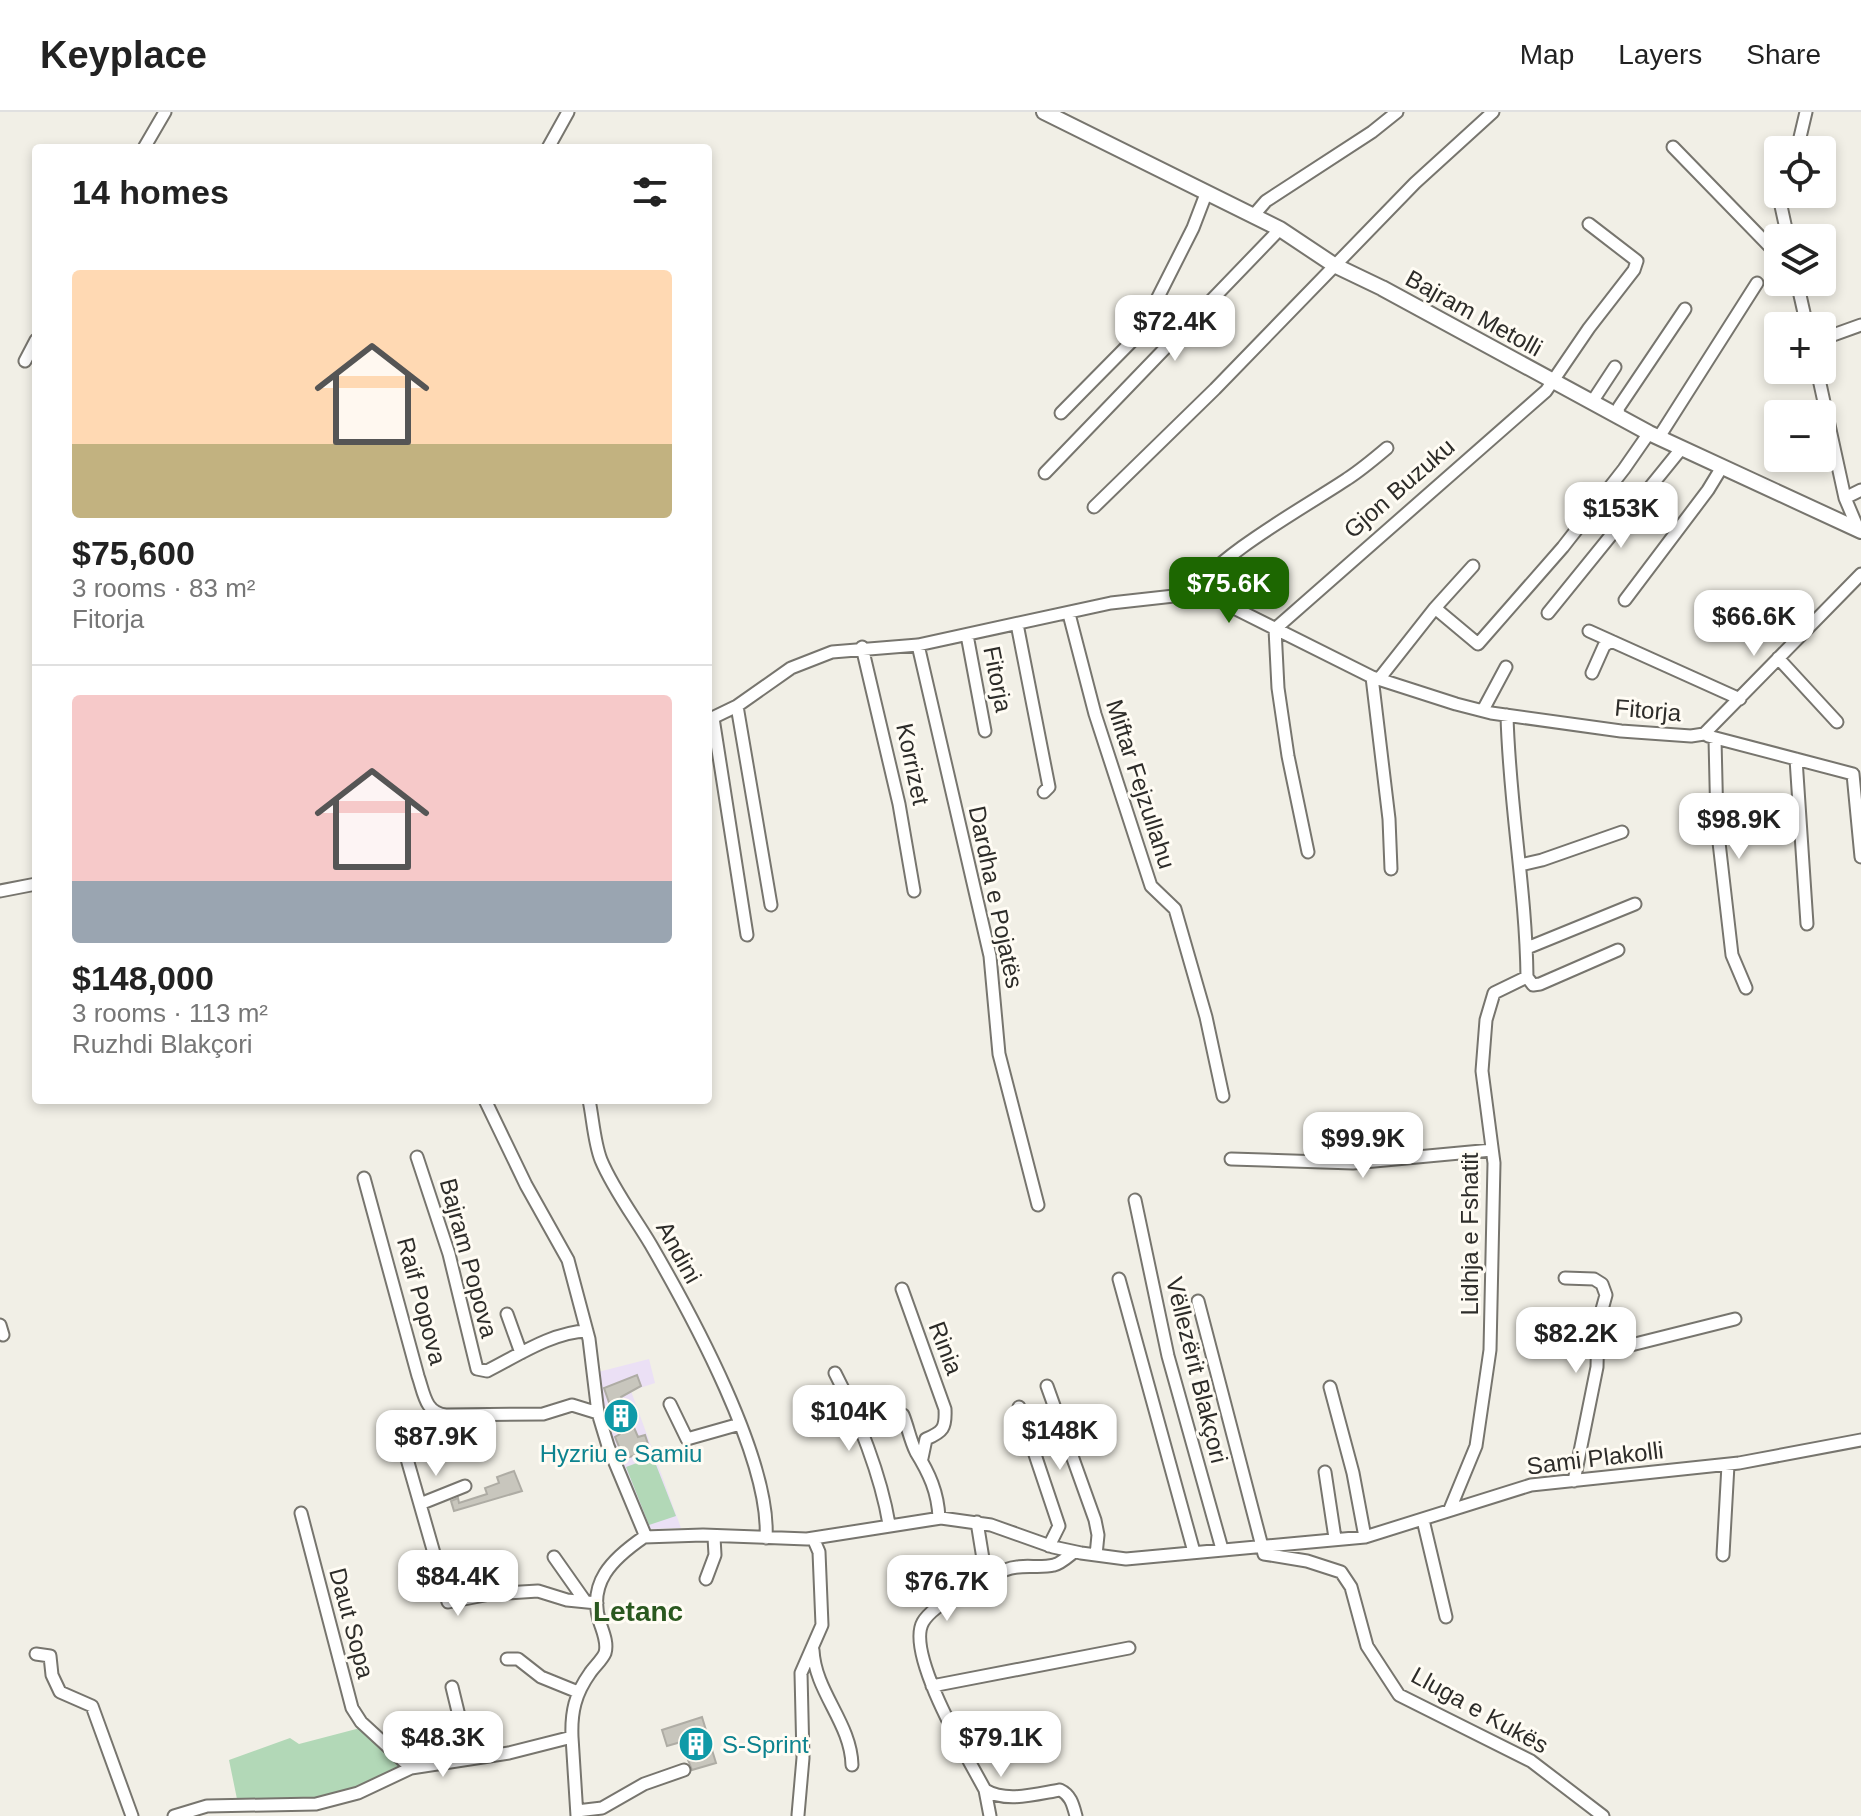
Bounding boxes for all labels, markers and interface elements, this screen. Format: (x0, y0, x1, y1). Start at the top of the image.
text: Keyplace (40, 34, 207, 76)
text: Map (1520, 39, 1574, 70)
text: Layers (1618, 39, 1702, 70)
text: Share (1746, 39, 1821, 70)
map controls (1764, 136, 1836, 472)
button: locate (1764, 136, 1836, 208)
icon: filters (628, 170, 672, 214)
text: 14 homes (72, 173, 229, 211)
button: layers (1764, 224, 1836, 296)
street label: Bajram Metolli (1401, 264, 1547, 362)
pin: $72.4K (1110, 295, 1240, 363)
text: $72.4K (1133, 306, 1217, 336)
button: + (1764, 312, 1836, 384)
icon: home (300, 322, 444, 466)
button: − (1764, 400, 1836, 472)
street label: Gjon Buzuku (1338, 433, 1460, 543)
pin: $153K (1565, 482, 1677, 550)
text: $153K (1583, 493, 1659, 523)
text: $75,600 (72, 534, 195, 572)
pin: $75.6K (1164, 557, 1294, 625)
text: $75.6K (1187, 568, 1271, 598)
text: 3 rooms · 83 m² (72, 573, 256, 603)
pin: $66.6K (1689, 590, 1819, 658)
text: $66.6K (1712, 601, 1796, 631)
text: Fitorja (72, 604, 144, 634)
street label: Fitorja (978, 644, 1018, 715)
street label: Fitorja (1614, 694, 1683, 726)
street label: Miftar Fejzullahu (1101, 696, 1181, 872)
street label: Korrizet (891, 721, 935, 808)
icon: home (300, 747, 444, 891)
pin: $98.9K (1674, 793, 1804, 861)
street label: Dardha e Pojatës (964, 803, 1028, 991)
text: $98.9K (1697, 804, 1781, 834)
text: $148,000 (72, 959, 214, 997)
text: 3 rooms · 113 m² (72, 998, 268, 1028)
text: Ruzhdi Blakçori (72, 1029, 253, 1059)
pin: $99.9K (1298, 1112, 1428, 1180)
text: $99.9K (1321, 1123, 1405, 1153)
street label: Lidhja e Fshatit (1456, 1152, 1483, 1315)
street label: Bajram Popova (435, 1175, 503, 1341)
street label: Andini (651, 1216, 707, 1288)
street label: Raif Popova (392, 1234, 452, 1368)
street label: Vëllezërit Blakçori (1161, 1274, 1233, 1466)
pin: $82.2K (1511, 1307, 1641, 1375)
street label: Rinia (924, 1318, 969, 1379)
text: $82.2K (1534, 1318, 1618, 1348)
pin: $104K (793, 1385, 905, 1453)
text: $104K (811, 1396, 887, 1426)
building icon: Hyzriu e Samiu (602, 1397, 640, 1435)
pin: $148K (1004, 1404, 1116, 1472)
pin: $87.9K (371, 1410, 501, 1478)
text: $148K (1022, 1415, 1098, 1445)
text: $87.9K (394, 1421, 478, 1451)
street label: Sami Plakolli (1525, 1436, 1665, 1480)
place label: Hyzriu e Samiu (540, 1440, 702, 1467)
pin: $84.4K (393, 1550, 523, 1618)
pin: $76.7K (882, 1555, 1012, 1623)
text: $84.4K (416, 1561, 500, 1591)
street label: Daut Sopa (324, 1565, 380, 1682)
text: $76.7K (905, 1566, 989, 1596)
district label: Letanc (593, 1596, 683, 1627)
street label: Lluga e Kukës (1407, 1661, 1553, 1759)
pin: $48.3K (378, 1711, 508, 1779)
pin: $79.1K (936, 1711, 1066, 1779)
text: $48.3K (401, 1722, 485, 1752)
text: $79.1K (959, 1722, 1043, 1752)
building icon: S-Sprint (677, 1725, 715, 1763)
place label: S-Sprint (722, 1731, 809, 1758)

